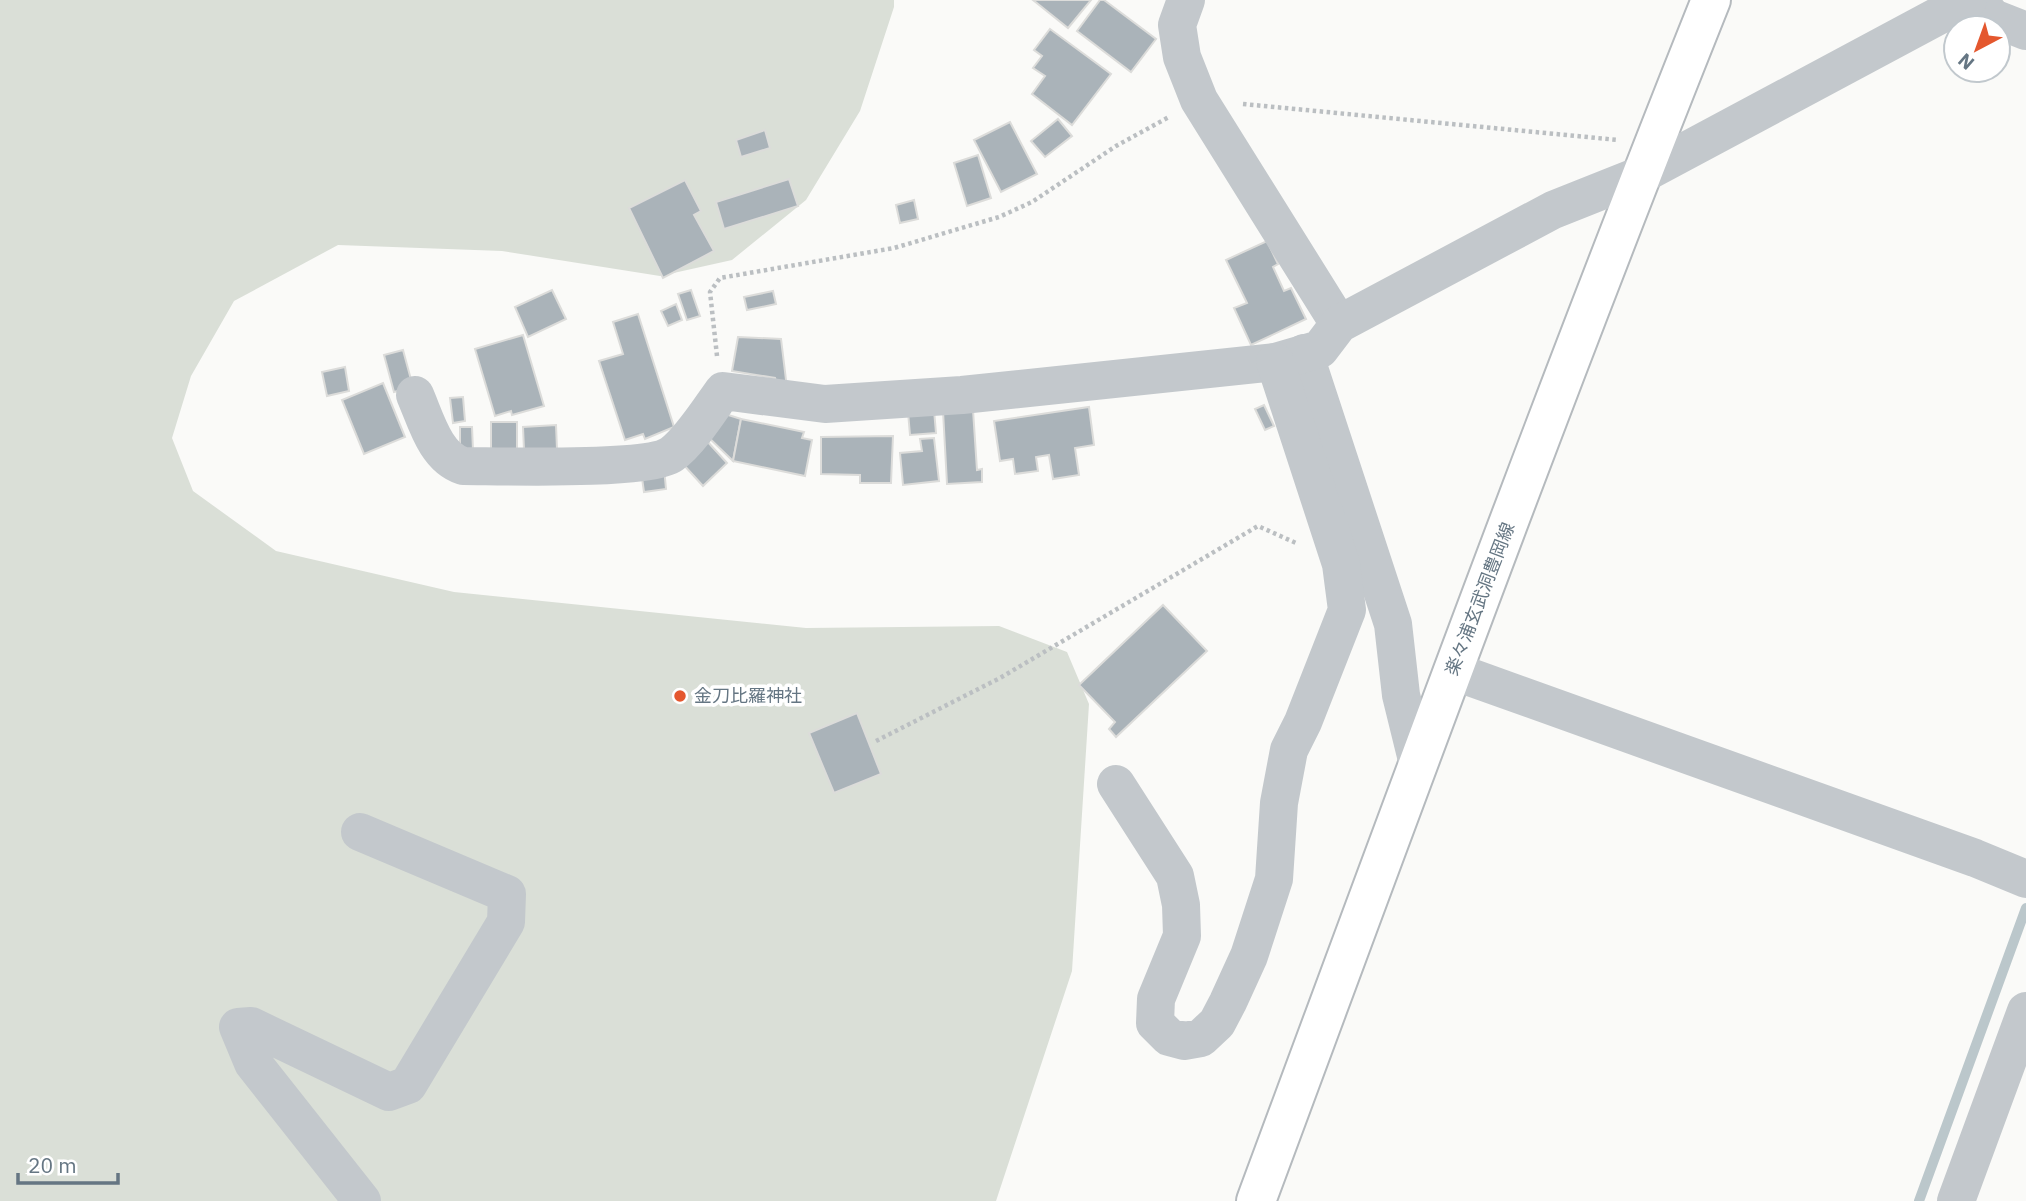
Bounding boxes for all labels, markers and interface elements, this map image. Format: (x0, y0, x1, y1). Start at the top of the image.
north arrow (1942, 14, 2012, 84)
text: N (1953, 48, 1979, 75)
street label: 楽々浦玄武洞豊岡線 (1440, 519, 1519, 679)
place label: 金刀比羅神社 (694, 684, 802, 707)
marker: 金刀比羅神社 (672, 688, 688, 704)
scale bar (18, 1142, 117, 1186)
text: 20 m (28, 1151, 77, 1179)

